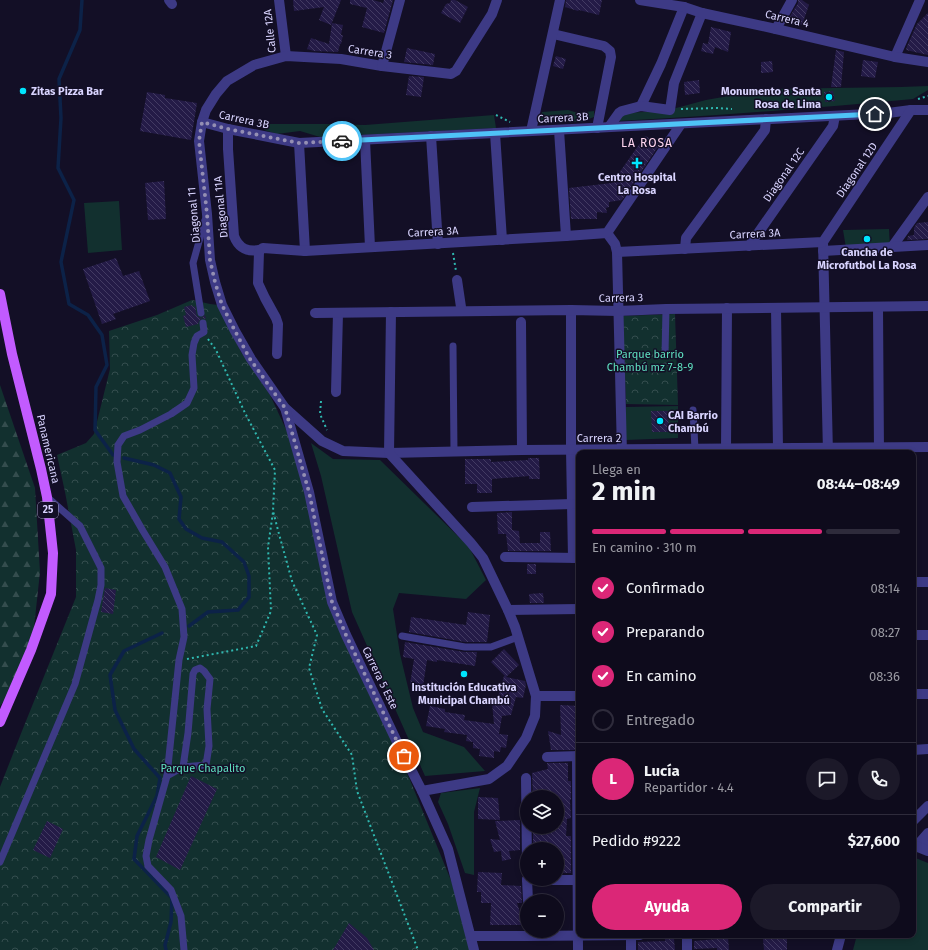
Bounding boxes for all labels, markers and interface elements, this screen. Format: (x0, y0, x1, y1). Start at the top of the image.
street label: Calle 12A (261, 8, 279, 53)
street label: Carrera 4 (764, 8, 810, 30)
street label: Carrera 3 (347, 42, 393, 62)
place label: Zitas Pizza Bar (31, 85, 104, 98)
place label: Monumento a Santa Rosa de Lima (721, 85, 821, 111)
marker: Zitas Pizza Bar (18, 86, 28, 96)
marker: Monumento a Santa Rosa de Lima (824, 92, 834, 102)
pin (858, 97, 892, 131)
icon: home (864, 103, 886, 125)
street label: Carrera 3B (218, 108, 271, 132)
street label: Carrera 3B (537, 110, 589, 126)
courier (322, 121, 362, 161)
icon: car (331, 130, 353, 152)
district label: LA ROSA (621, 136, 673, 150)
street label: Diagonal 12D (834, 140, 880, 200)
street label: Diagonal 12C (761, 146, 807, 204)
marker: Centro Hospital La Rosa (631, 157, 643, 169)
place label: Centro Hospital La Rosa (598, 171, 677, 197)
street label: Diagonal 11A (211, 175, 231, 239)
street label: Diagonal 11 (185, 187, 203, 243)
street label: Carrera 3A (407, 224, 459, 240)
street label: Carrera 3A (729, 226, 781, 242)
marker: Cancha de Microfutbol La Rosa (862, 234, 872, 244)
place label: Cancha de Microfutbol La Rosa (817, 246, 917, 272)
street label: Carrera 3 (599, 291, 643, 305)
park label: Parque barrio Chambú mz 7-8-9 (607, 348, 693, 374)
place label: CAI Barrio Chambú (668, 409, 718, 435)
street label: Panamericana (34, 413, 62, 485)
marker: CAI Barrio Chambú (655, 416, 665, 426)
street label: Carrera 2 (577, 432, 621, 445)
text: Llega en (592, 462, 641, 477)
text: 08:44–08:49 (817, 475, 900, 493)
text: 2 min (592, 476, 656, 507)
road number: 25 (38, 502, 58, 518)
text: En camino · 310 m (592, 540, 697, 555)
icon: check (592, 577, 614, 599)
text: Confirmado (626, 579, 705, 597)
text: 08:14 (870, 581, 900, 596)
icon: check (592, 621, 614, 643)
text: Preparando (626, 623, 705, 641)
text: 08:27 (870, 625, 900, 640)
street label: Carrera 5 Este (359, 645, 401, 711)
icon: check (592, 665, 614, 687)
text: En camino (626, 667, 696, 685)
marker: Institución Educativa Municipal Chambú (459, 669, 469, 679)
text: 08:36 (869, 669, 900, 684)
place label: Institución Educativa Municipal Chambú (412, 681, 516, 707)
text: Entregado (626, 711, 695, 729)
pin (387, 739, 421, 773)
icon: bag (393, 745, 415, 767)
button: chat (806, 758, 848, 800)
button: phone (858, 758, 900, 800)
park label: Parque Chapalito (161, 762, 245, 775)
text: Lucía (644, 762, 680, 780)
text: L (609, 770, 617, 788)
text: Repartidor · 4.4 (644, 780, 734, 795)
map controls (520, 790, 564, 938)
button: layers (520, 790, 564, 834)
text: Pedido #9222 (592, 832, 681, 850)
text: $27,600 (848, 832, 900, 850)
button: + (520, 842, 564, 886)
button: Ayuda (592, 884, 742, 930)
button: Compartir (750, 884, 900, 930)
button: − (520, 894, 564, 938)

